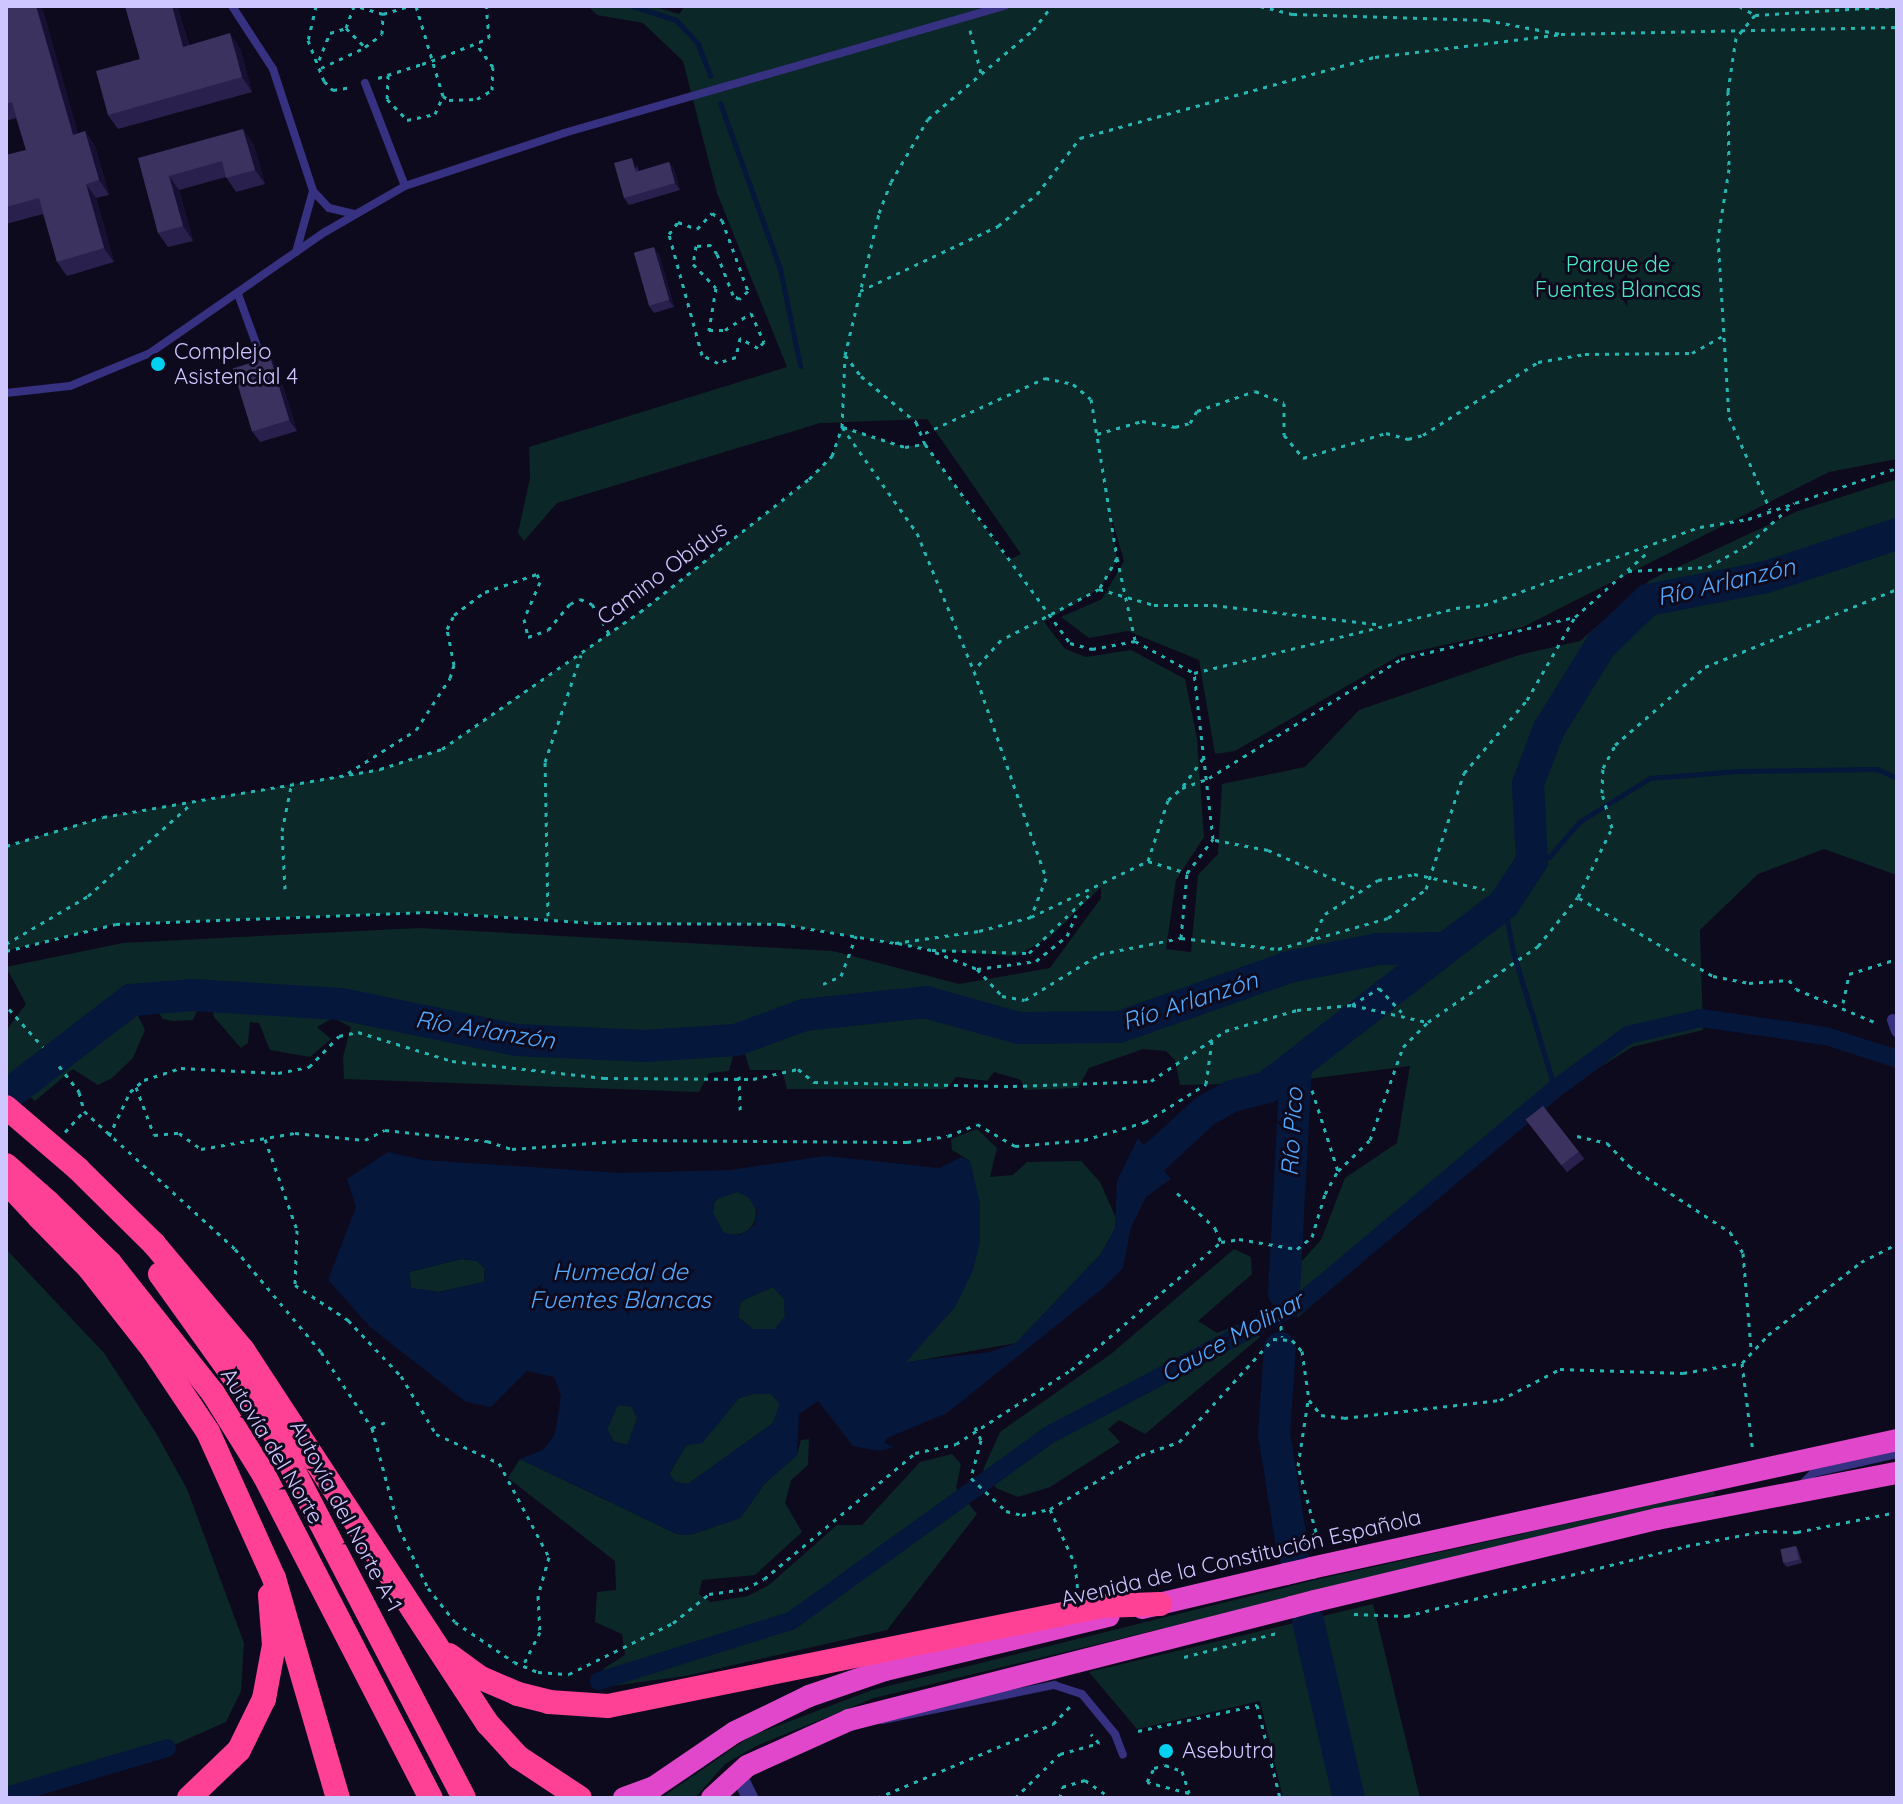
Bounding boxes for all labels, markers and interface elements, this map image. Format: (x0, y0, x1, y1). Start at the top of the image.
park label: Parque de Fuentes Blancas (1535, 251, 1701, 302)
place label: Complejo Asistencial 4 (174, 338, 298, 390)
marker: Complejo Asistencial 4 (149, 355, 167, 373)
street label: Camino Obidus (592, 516, 732, 630)
water label: Río Arlanzón (1654, 552, 1798, 612)
water label: Río Arlanzón (1119, 966, 1261, 1036)
water label: Río Arlanzón (413, 1005, 557, 1055)
water label: Río Pico (1275, 1087, 1309, 1177)
water label: Humedal de Fuentes Blancas (529, 1258, 711, 1314)
water label: Cauce Molinar (1156, 1286, 1308, 1388)
street label: Autovía del Norte (215, 1363, 329, 1529)
street label: Autovía del Norte A-1 (284, 1416, 408, 1616)
street label: Avenida de la Constitución Española (1058, 1504, 1424, 1612)
place label: Asebutra (1182, 1738, 1274, 1764)
marker: Asebutra (1157, 1742, 1175, 1760)

